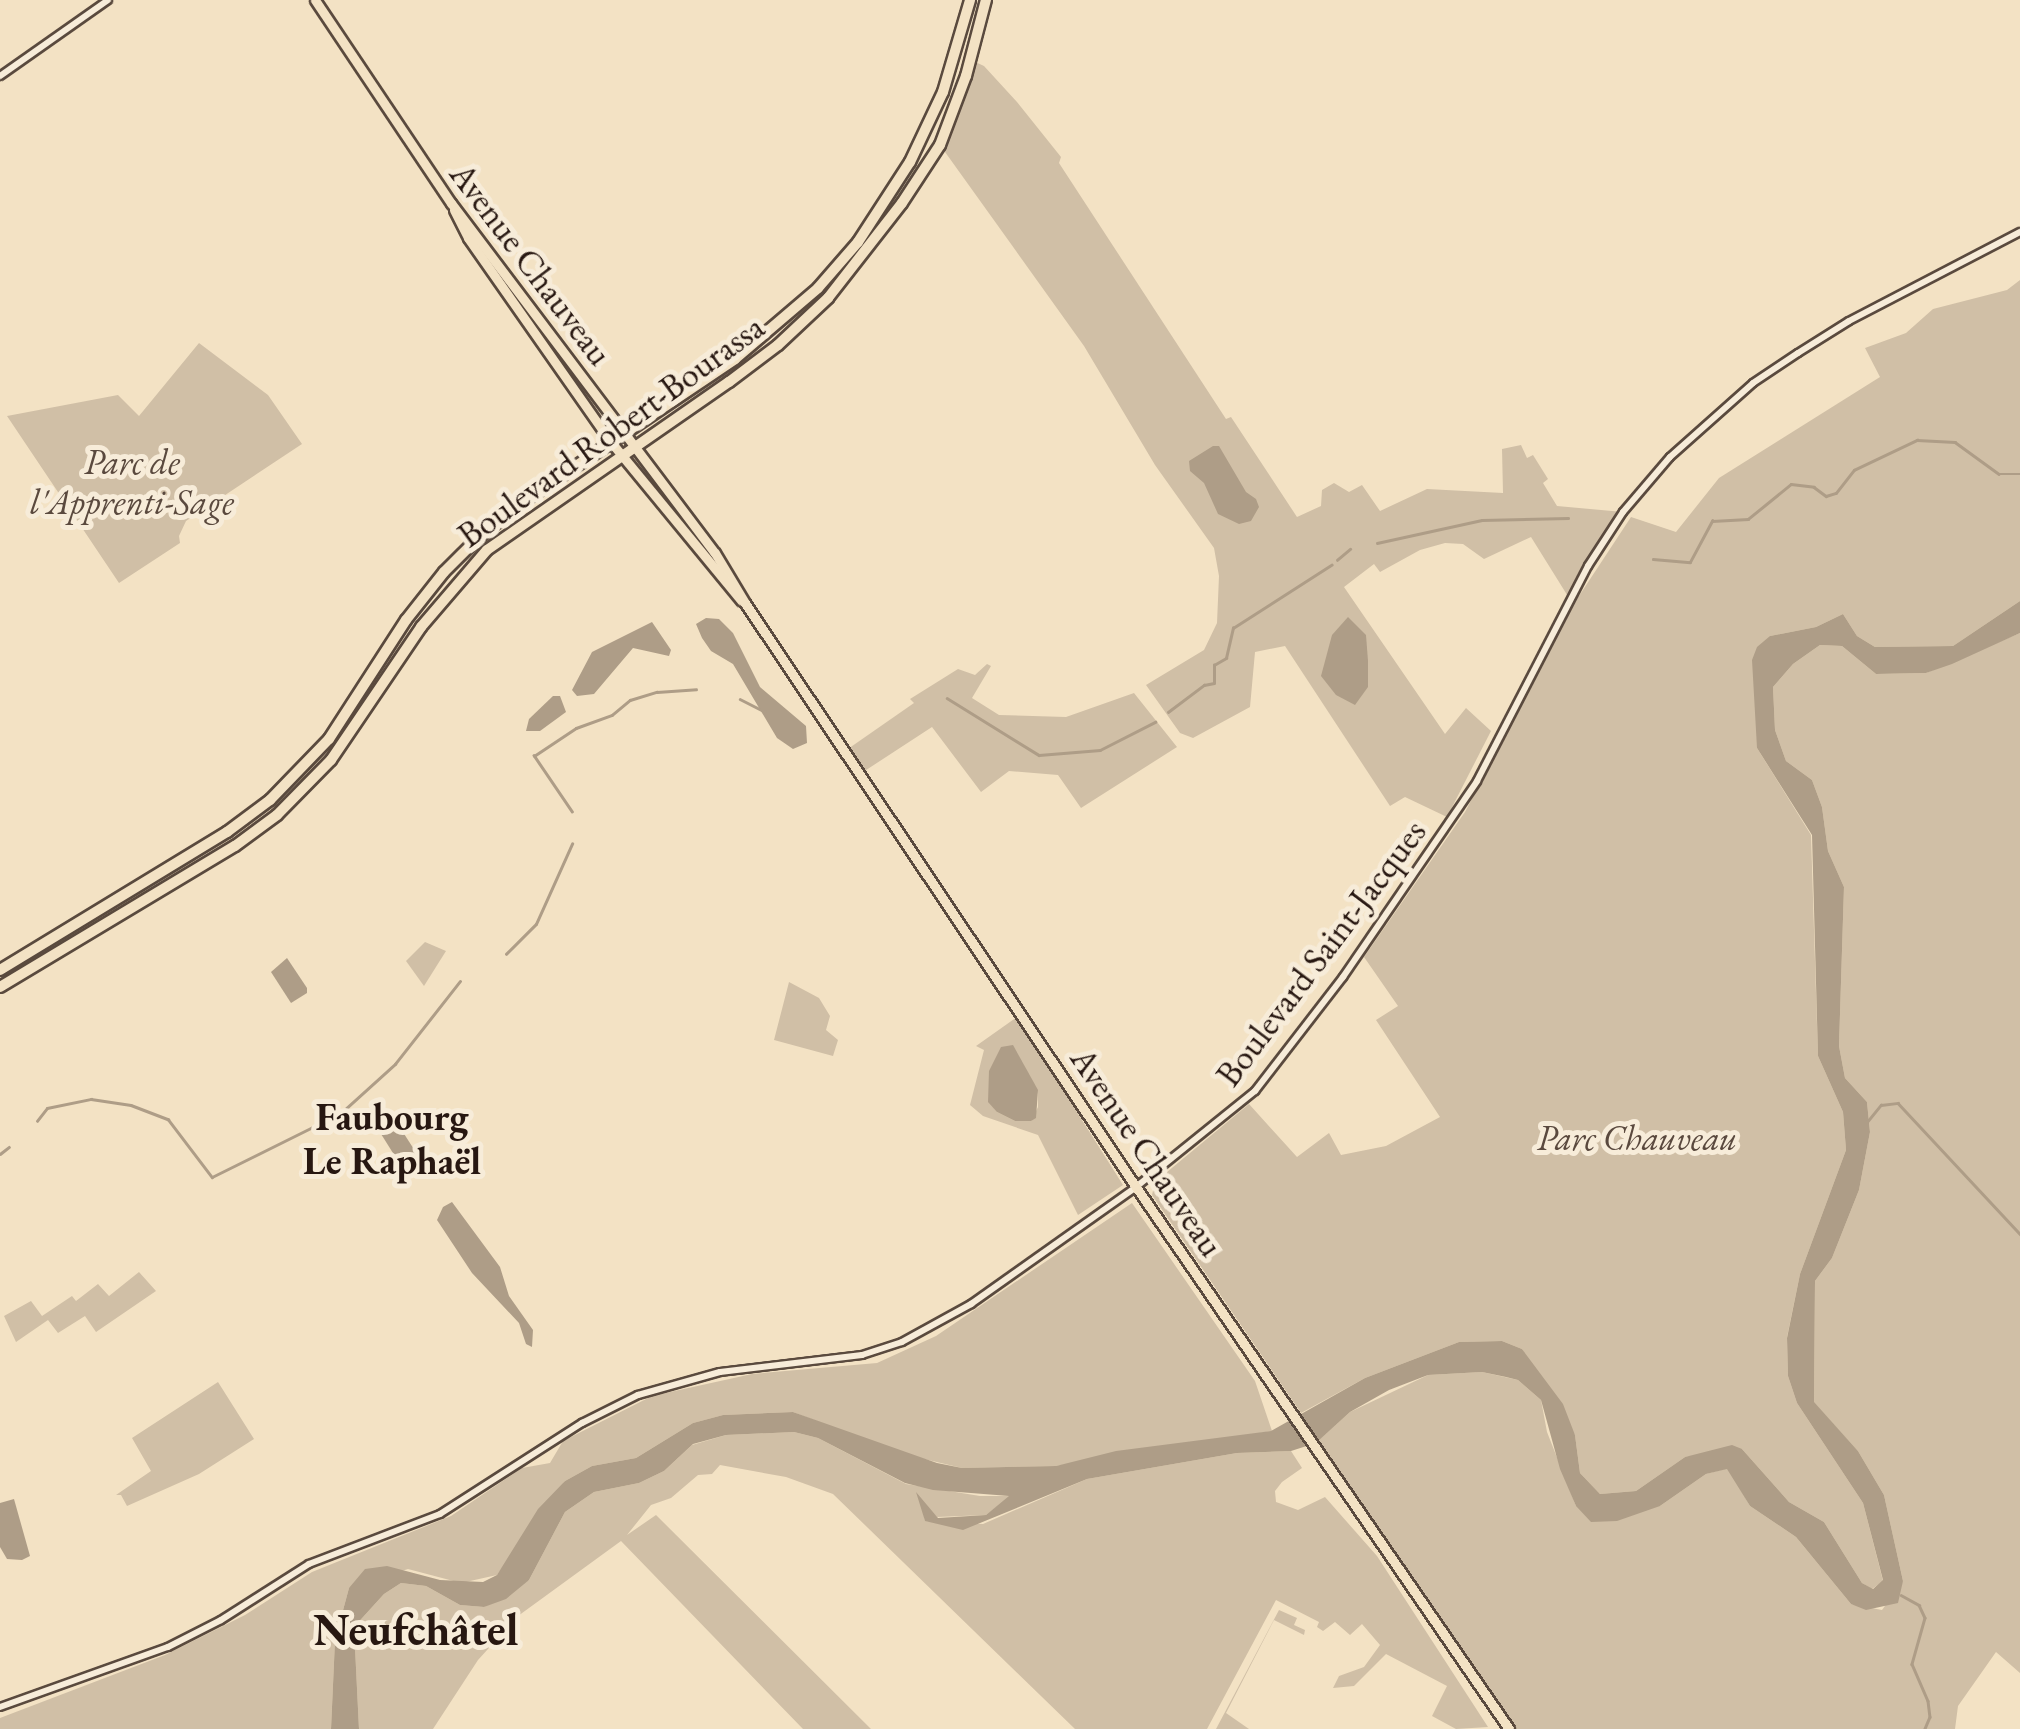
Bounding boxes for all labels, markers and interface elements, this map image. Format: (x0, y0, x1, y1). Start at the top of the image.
street label: Avenue Chauveau (441, 154, 621, 374)
street label: Boulevard Robert-Bourassa (450, 306, 772, 556)
park label: Parc de l'Apprenti-Sage (30, 441, 234, 523)
street label: Boulevard Saint-Jacques (1207, 812, 1435, 1094)
street label: Avenue Chauveau (1062, 1039, 1232, 1265)
district label: Faubourg Le Raphaël (303, 1094, 481, 1184)
park label: Parc Chauveau (1537, 1117, 1737, 1159)
district label: Neufchâtel (313, 1603, 519, 1657)

